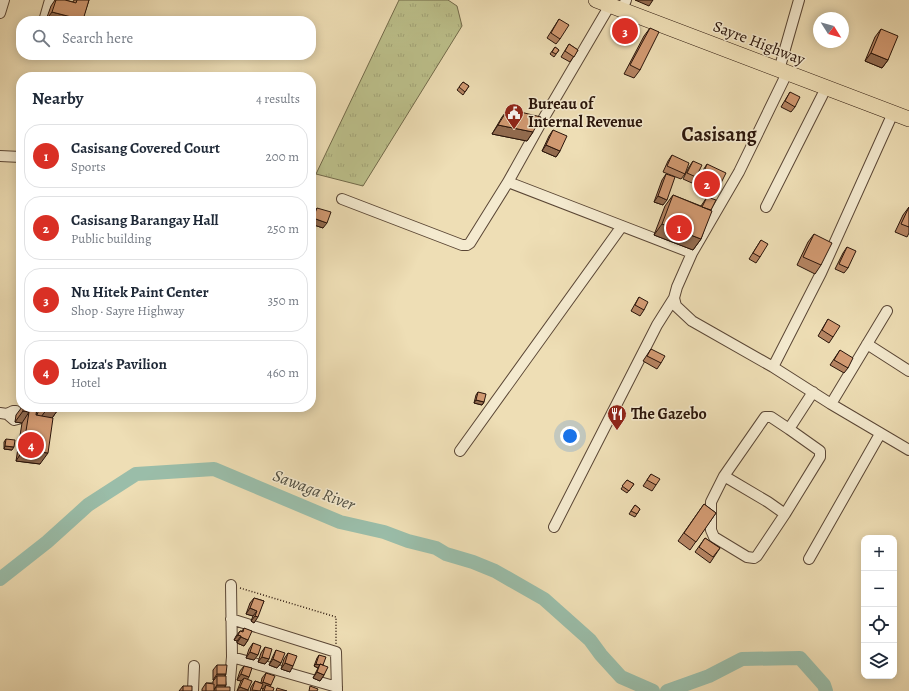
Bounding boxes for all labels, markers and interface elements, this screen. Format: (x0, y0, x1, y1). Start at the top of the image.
north arrow (813, 12, 849, 48)
street label: Sayre Highway (710, 15, 809, 71)
search box (16, 16, 316, 60)
pin: 3 (612, 16, 638, 46)
icon: search (30, 27, 52, 49)
text: Search here (62, 28, 133, 48)
text: Nearby (32, 87, 83, 110)
text: 4 results (256, 90, 300, 107)
place label: Bureau of Internal Revenue (528, 93, 643, 133)
public building icon: Bureau of Internal Revenue (503, 102, 525, 130)
district label: Casisang (681, 121, 757, 148)
text: Casisang Covered Court (71, 138, 220, 158)
text: 1 (44, 148, 48, 165)
text: 200 m (266, 148, 299, 165)
text: Sports (71, 158, 106, 175)
pin: 2 (694, 169, 720, 199)
text: Casisang Barangay Hall (71, 210, 219, 230)
pin: 1 (666, 213, 692, 243)
text: 2 (43, 220, 49, 237)
text: 250 m (267, 220, 299, 237)
text: Public building (71, 230, 151, 247)
text: Nu Hitek Paint Center (71, 282, 209, 302)
text: 3 (43, 292, 49, 309)
text: 350 m (268, 292, 299, 309)
text: Shop · Sayre Highway (71, 302, 184, 319)
text: Loiza's Pavilion (71, 354, 167, 374)
text: 4 (43, 364, 49, 381)
text: 460 m (267, 364, 299, 381)
text: Hotel (71, 374, 100, 391)
restaurant icon: The Gazebo (606, 403, 628, 431)
place label: The Gazebo (631, 403, 707, 425)
your location (560, 426, 580, 446)
pin: 4 (18, 430, 44, 460)
water label: Sawaga River (270, 464, 359, 517)
map controls (861, 535, 897, 679)
button: + (861, 535, 897, 571)
button: − (861, 571, 897, 607)
button: locate (861, 607, 897, 643)
button: layers (861, 643, 897, 679)

